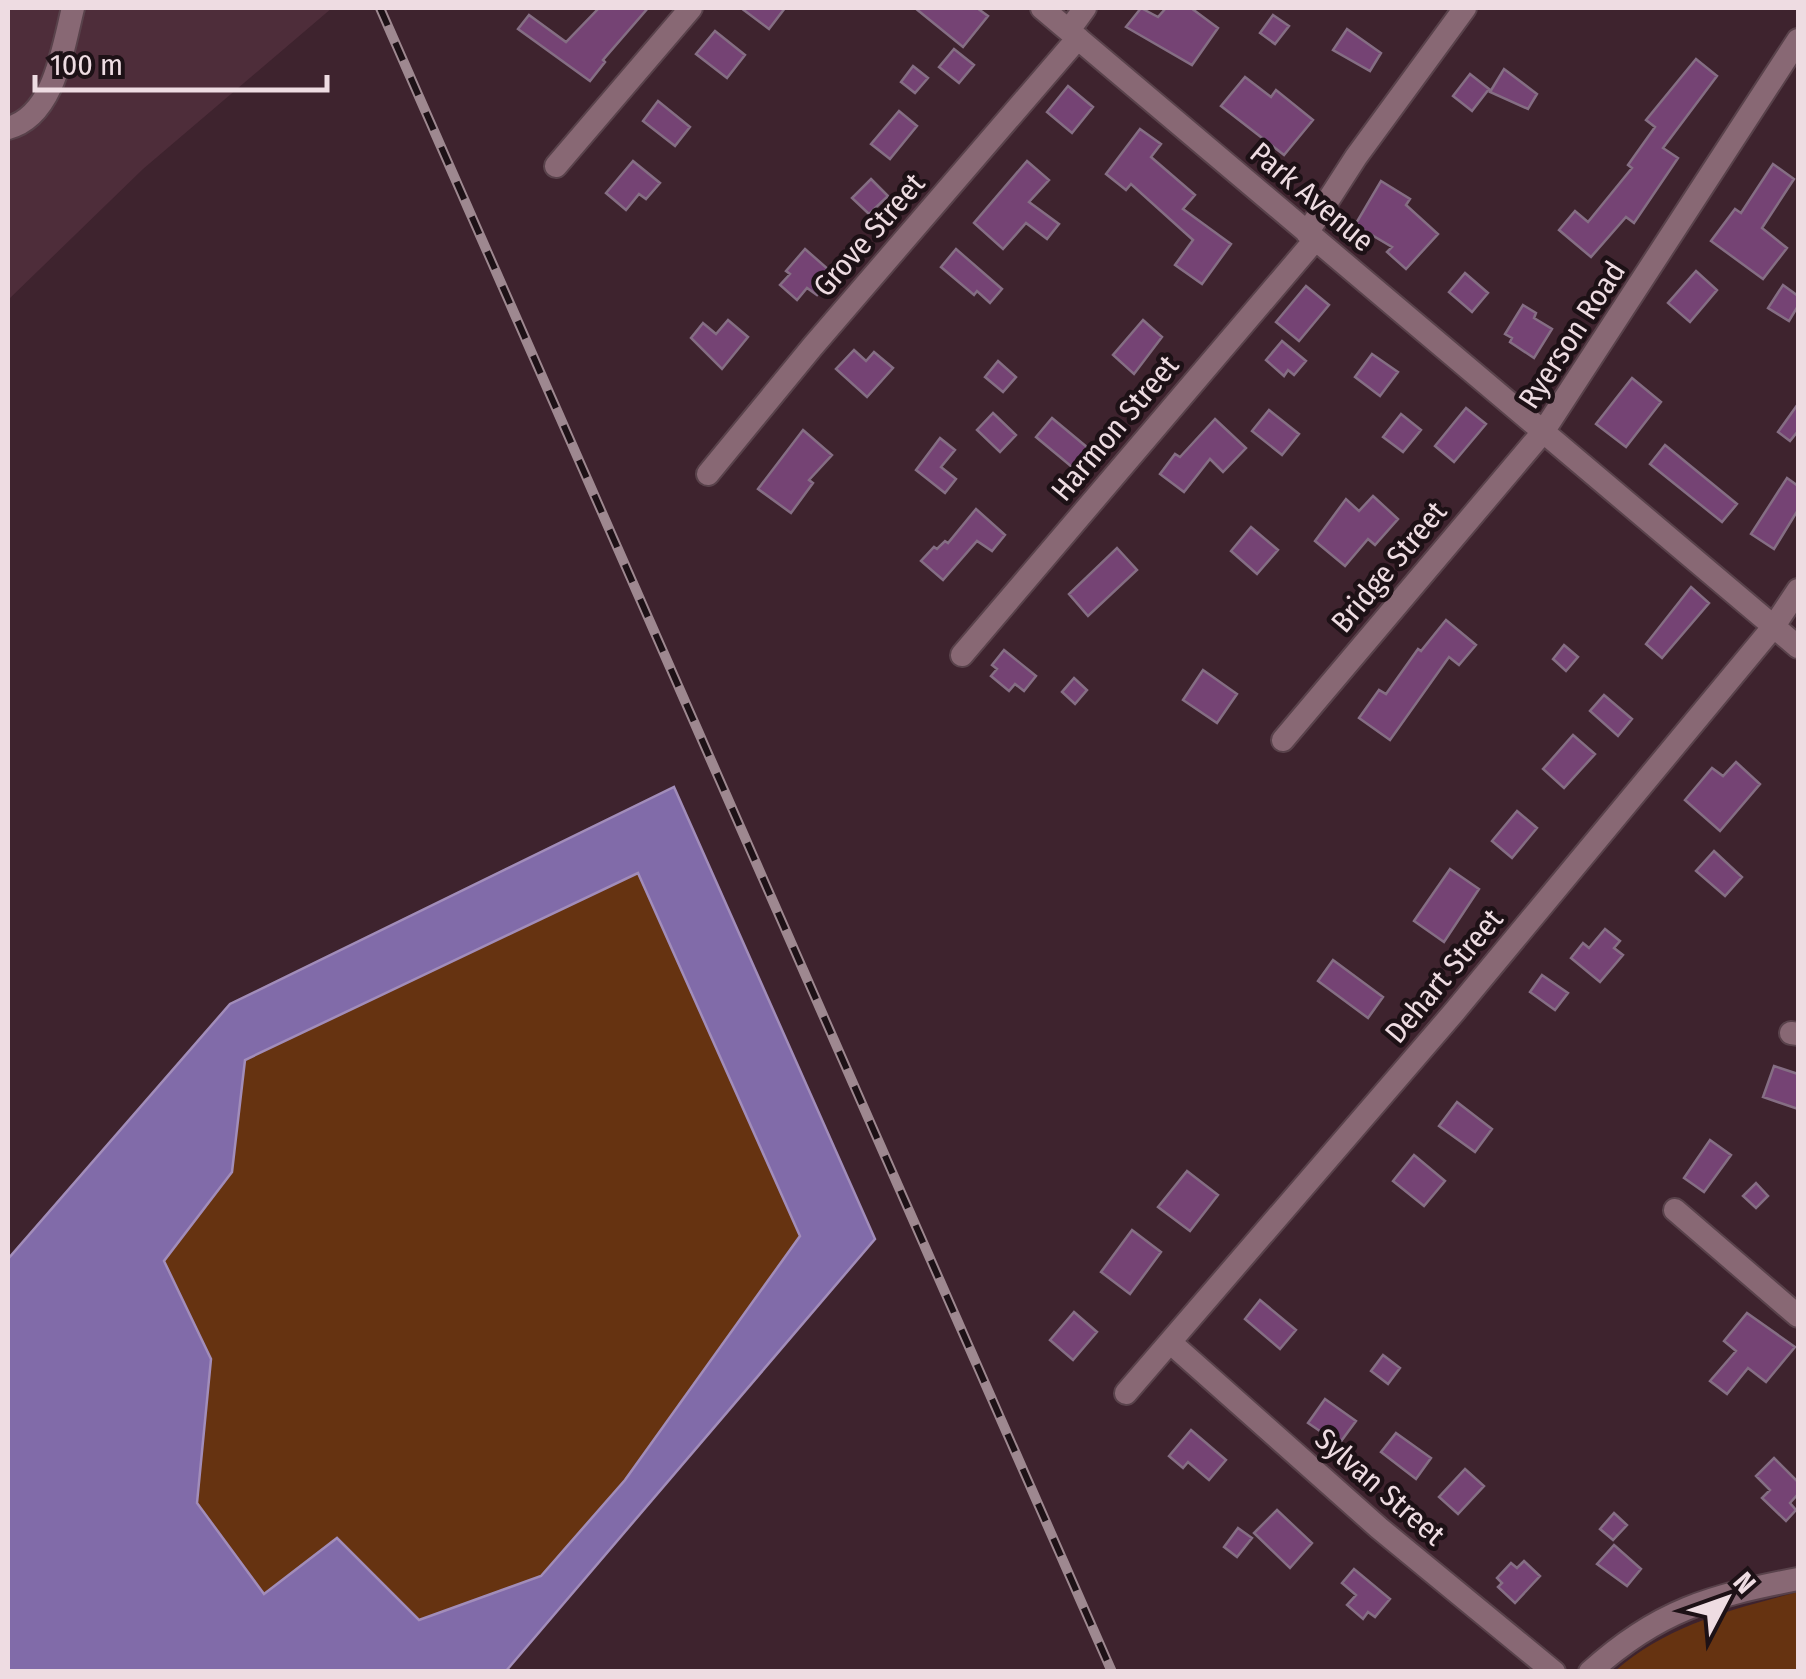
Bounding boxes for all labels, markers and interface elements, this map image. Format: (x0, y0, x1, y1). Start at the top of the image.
scale bar (35, 30, 328, 92)
text: 100 m (50, 47, 123, 83)
street label: Park Avenue (1243, 135, 1381, 259)
street label: Grove Street (806, 166, 932, 304)
street label: Ryerson Road (1511, 255, 1633, 415)
street label: Harmon Street (1044, 348, 1186, 508)
street label: Bridge Street (1324, 494, 1454, 640)
street label: Dehart Street (1378, 902, 1511, 1050)
street label: Sylvan Street (1308, 1421, 1452, 1553)
north arrow (1676, 1549, 1776, 1649)
text: N (1727, 1566, 1762, 1600)

